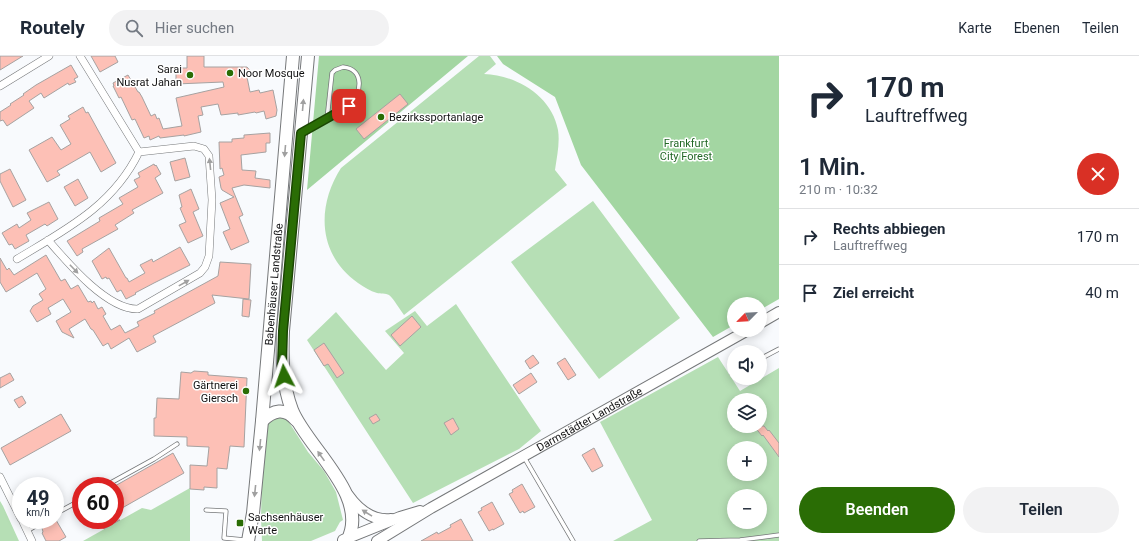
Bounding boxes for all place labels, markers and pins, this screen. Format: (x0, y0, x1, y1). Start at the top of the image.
place label: Sarai Nusrat Jahan (116, 63, 182, 89)
place label: Noor Mosque (238, 67, 305, 80)
marker: Noor Mosque (225, 68, 235, 78)
marker: Sarai Nusrat Jahan (185, 70, 195, 80)
pin (332, 89, 366, 123)
place label: Bezirkssportanlage (389, 111, 483, 124)
marker: Bezirkssportanlage (376, 112, 386, 122)
place label: Gärtnerei Giersch (193, 379, 238, 405)
marker: Gärtnerei Giersch (241, 386, 251, 396)
place label: Sachsenhäuser Warte (248, 511, 324, 537)
marker: Sachsenhäuser Warte (235, 518, 245, 528)

